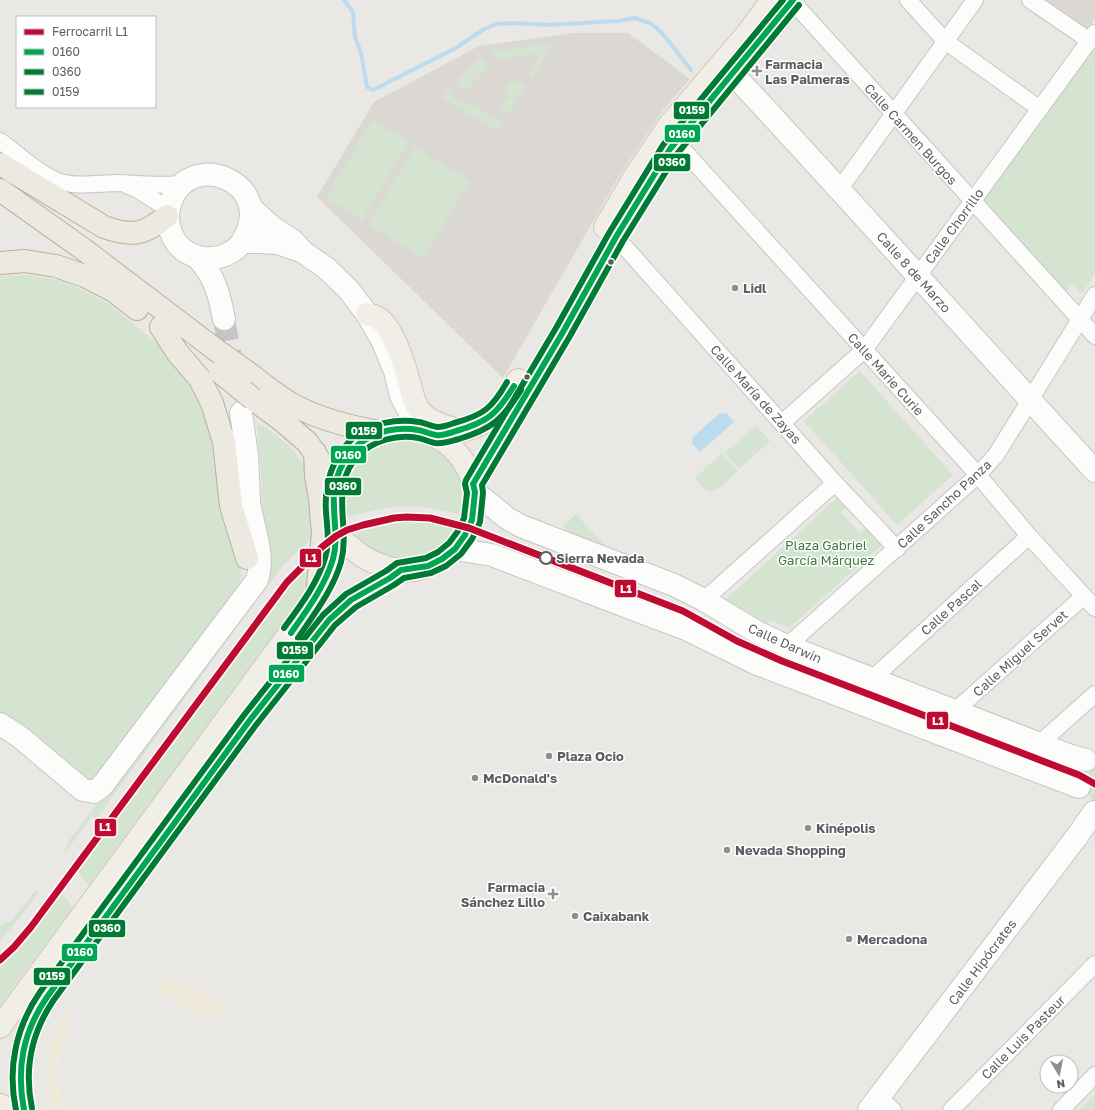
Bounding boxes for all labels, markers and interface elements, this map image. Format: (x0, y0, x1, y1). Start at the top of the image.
legend (16, 16, 156, 108)
text: Ferrocarril L1 (52, 24, 128, 39)
text: 0160 (52, 44, 80, 59)
place label: Farmacia Las Palmeras (765, 56, 850, 87)
text: 0360 (52, 64, 81, 79)
marker: Farmacia Las Palmeras (752, 66, 762, 76)
street label: Calle Carmen Burgos (861, 80, 961, 188)
text: 0159 (52, 84, 79, 99)
line badge: 0159 (673, 101, 710, 120)
text: 0159 (679, 103, 705, 116)
line badge: 0160 (664, 124, 701, 143)
text: 0160 (669, 127, 695, 140)
line badge: 0360 (653, 153, 691, 172)
text: 0360 (658, 155, 686, 168)
street label: Calle Chorrillo (921, 185, 987, 267)
street label: Calle 8 de Marzo (873, 228, 955, 316)
unlabelled marker (606, 257, 616, 267)
place label: Lidl (743, 280, 767, 296)
marker: Lidl (730, 283, 740, 293)
street label: Calle Marie Curie (845, 329, 927, 419)
street label: Calle María de Zayas (707, 341, 805, 447)
unlabelled marker (522, 372, 532, 382)
line badge: 0159 (345, 421, 383, 440)
text: 0159 (351, 424, 377, 437)
line badge: 0160 (330, 445, 367, 464)
text: 0160 (335, 448, 361, 461)
street label: Calle Sancho Panza (894, 456, 994, 552)
line badge: 0360 (324, 477, 362, 496)
text: 0360 (329, 479, 357, 492)
park label: Plaza Gabriel García Márquez (778, 537, 874, 568)
line badge: L1 (299, 548, 322, 568)
place label: Sierra Nevada (556, 550, 645, 566)
text: L1 (305, 551, 317, 564)
marker: Sierra Nevada (539, 551, 553, 565)
street label: Calle Pascal (917, 575, 985, 639)
line badge: L1 (614, 579, 637, 598)
text: L1 (620, 582, 632, 595)
street label: Calle Miguel Servet (969, 606, 1071, 700)
street label: Calle Darwin (746, 620, 824, 666)
line badge: 0159 (276, 641, 314, 660)
text: 0159 (282, 643, 308, 656)
line badge: 0160 (268, 664, 305, 683)
text: 0160 (273, 667, 299, 680)
line badge: L1 (926, 711, 949, 730)
text: L1 (932, 714, 944, 727)
place label: Plaza Ocio (557, 748, 624, 764)
marker: Plaza Ocio (544, 751, 554, 761)
place label: McDonald's (483, 770, 557, 786)
marker: McDonald's (470, 773, 480, 783)
line badge: L1 (94, 818, 117, 837)
text: L1 (99, 820, 111, 833)
place label: Kinépolis (816, 820, 876, 836)
marker: Kinépolis (803, 823, 813, 833)
place label: Nevada Shopping (735, 842, 846, 858)
marker: Nevada Shopping (722, 845, 732, 855)
place label: Farmacia Sánchez Lillo (461, 879, 545, 910)
marker: Farmacia Sánchez Lillo (548, 889, 558, 899)
place label: Caixabank (583, 908, 650, 924)
marker: Caixabank (570, 911, 580, 921)
street label: Calle Hipócrates (945, 916, 1020, 1008)
line badge: 0360 (88, 919, 126, 938)
text: 0360 (93, 921, 121, 934)
place label: Mercadona (857, 931, 928, 947)
marker: Mercadona (844, 934, 854, 944)
line badge: 0160 (61, 943, 98, 962)
text: 0160 (67, 945, 93, 958)
line badge: 0159 (33, 967, 71, 986)
text: 0159 (39, 969, 65, 982)
street label: Calle Luis Pasteur (978, 992, 1068, 1082)
north arrow (1039, 1054, 1079, 1094)
text: N (1056, 1077, 1066, 1091)

